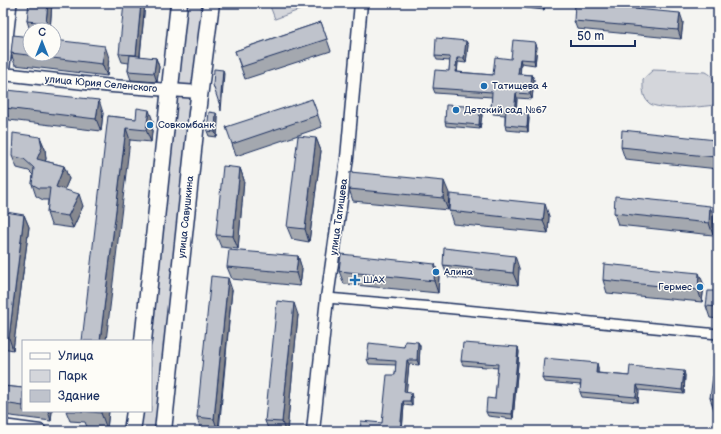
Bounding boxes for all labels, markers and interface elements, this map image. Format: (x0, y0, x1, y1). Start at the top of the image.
north arrow (22, 22, 62, 62)
scale bar (571, 22, 635, 48)
text: С (38, 26, 46, 39)
text: 50 m (577, 29, 604, 44)
street label: улица Юрия Селенского (44, 73, 158, 95)
place label: Татищева 4 (492, 80, 548, 92)
marker: Татищева 4 (479, 81, 489, 91)
place label: Детский сад №67 (464, 104, 547, 116)
marker: Детский сад №67 (451, 105, 461, 115)
place label: Совкомбанк (158, 119, 215, 131)
marker: Совкомбанк (145, 120, 155, 130)
street label: улица Савушкина (176, 175, 196, 259)
street label: улица Татищева (328, 178, 350, 256)
place label: Алина (443, 266, 473, 278)
marker: Алина (431, 267, 441, 277)
place label: ШАХ (363, 274, 385, 286)
marker: ШАХ (350, 275, 360, 285)
place label: Гермес (658, 281, 692, 293)
marker: Гермес (695, 282, 705, 292)
legend (22, 340, 152, 412)
text: Улица (58, 349, 94, 364)
text: Парк (58, 369, 88, 384)
text: Здание (58, 389, 100, 404)

